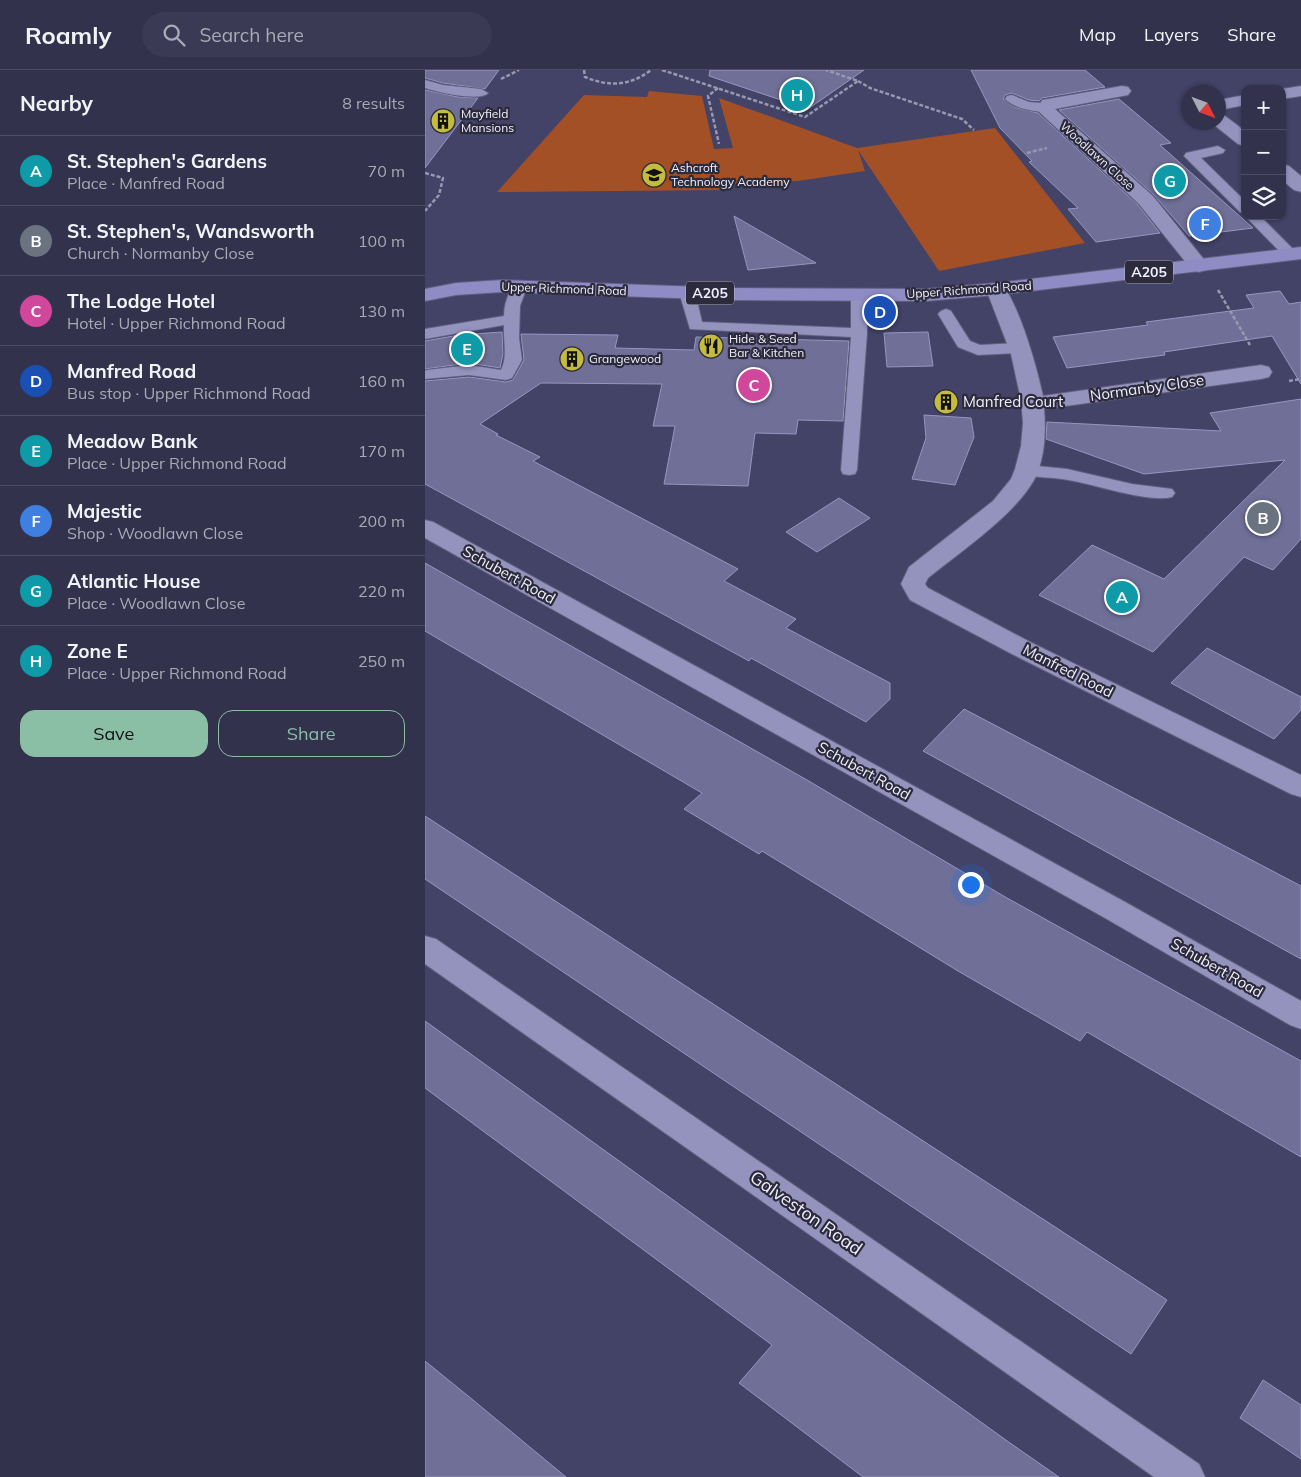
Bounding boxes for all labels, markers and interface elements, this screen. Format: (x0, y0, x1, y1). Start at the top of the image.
search box (142, 12, 492, 57)
text: Roamly (25, 20, 112, 50)
icon: search (160, 21, 188, 49)
text: Search here (200, 23, 304, 47)
text: Map (1079, 23, 1116, 46)
text: Layers (1144, 23, 1199, 46)
text: Share (1227, 23, 1276, 46)
pin: H (781, 76, 813, 114)
north arrow (1181, 85, 1226, 130)
map controls (1241, 85, 1286, 220)
button: + (1241, 85, 1286, 130)
text: Nearby (20, 90, 93, 116)
text: 8 results (342, 93, 405, 113)
place label: Mayfield Mansions (461, 106, 514, 135)
building icon: Mayfield Mansions (430, 108, 456, 134)
street label: Woodlawn Close (1057, 118, 1137, 193)
button: − (1241, 130, 1286, 175)
text: St. Stephen's Gardens (67, 149, 267, 173)
place label: Ashcroft Technology Academy (671, 160, 790, 189)
text: A (30, 161, 42, 181)
text: 70 m (368, 161, 405, 181)
school or university icon: Ashcroft Technology Academy (641, 162, 667, 188)
pin: G (1154, 162, 1186, 200)
text: Place · Manfred Road (67, 173, 225, 193)
button: layers (1241, 175, 1286, 220)
pin: F (1189, 205, 1221, 243)
text: St. Stephen's, Wandsworth (67, 219, 314, 243)
text: B (30, 231, 42, 251)
text: 100 m (358, 231, 405, 251)
text: Church · Normanby Close (67, 243, 254, 263)
road number: A205 (1125, 260, 1173, 283)
street label: Upper Richmond Road (906, 278, 1032, 301)
street label: Upper Richmond Road (501, 279, 627, 298)
road number: A205 (686, 282, 734, 304)
text: The Lodge Hotel (67, 289, 215, 313)
pin: D (864, 293, 896, 331)
text: C (31, 301, 41, 321)
text: 130 m (358, 301, 405, 321)
text: Hotel · Upper Richmond Road (67, 313, 286, 333)
pin: E (451, 330, 483, 368)
place label: Hide & Seed Bar & Kitchen (729, 331, 804, 360)
restaurant icon: Hide & Seed Bar & Kitchen (698, 333, 724, 359)
building icon: Grangewood (559, 346, 585, 372)
place label: Grangewood (589, 351, 661, 366)
text: Manfred Road (67, 359, 196, 383)
pin: C (738, 366, 770, 404)
street label: Normanby Close (1089, 370, 1205, 405)
text: D (30, 371, 42, 391)
text: 160 m (358, 371, 405, 391)
text: Bus stop · Upper Richmond Road (67, 383, 311, 403)
building icon: Manfred Court (933, 389, 959, 415)
place label: Manfred Court (963, 392, 1063, 411)
text: Meadow Bank (67, 429, 197, 453)
text: E (31, 441, 41, 461)
text: 170 m (358, 441, 405, 461)
text: Place · Upper Richmond Road (67, 453, 287, 473)
text: Majestic (67, 499, 142, 523)
pin: B (1247, 499, 1279, 537)
text: F (31, 511, 41, 531)
text: 200 m (358, 511, 405, 531)
text: Shop · Woodlawn Close (67, 523, 243, 543)
street label: Schubert Road (460, 541, 559, 608)
text: Atlantic House (67, 569, 201, 593)
pin: A (1106, 578, 1138, 616)
text: G (30, 581, 42, 601)
text: 220 m (358, 581, 405, 601)
text: Place · Woodlawn Close (67, 593, 245, 613)
text: Zone E (67, 639, 128, 663)
street label: Manfred Road (1020, 640, 1117, 701)
text: H (30, 651, 42, 671)
text: 250 m (358, 651, 405, 671)
text: Place · Upper Richmond Road (67, 663, 287, 683)
button: Save (20, 710, 208, 757)
button: Share (218, 710, 405, 757)
street label: Schubert Road (815, 737, 914, 804)
your location (958, 872, 984, 898)
street label: Schubert Road (1168, 934, 1267, 1002)
street label: Galveston Road (746, 1165, 867, 1260)

